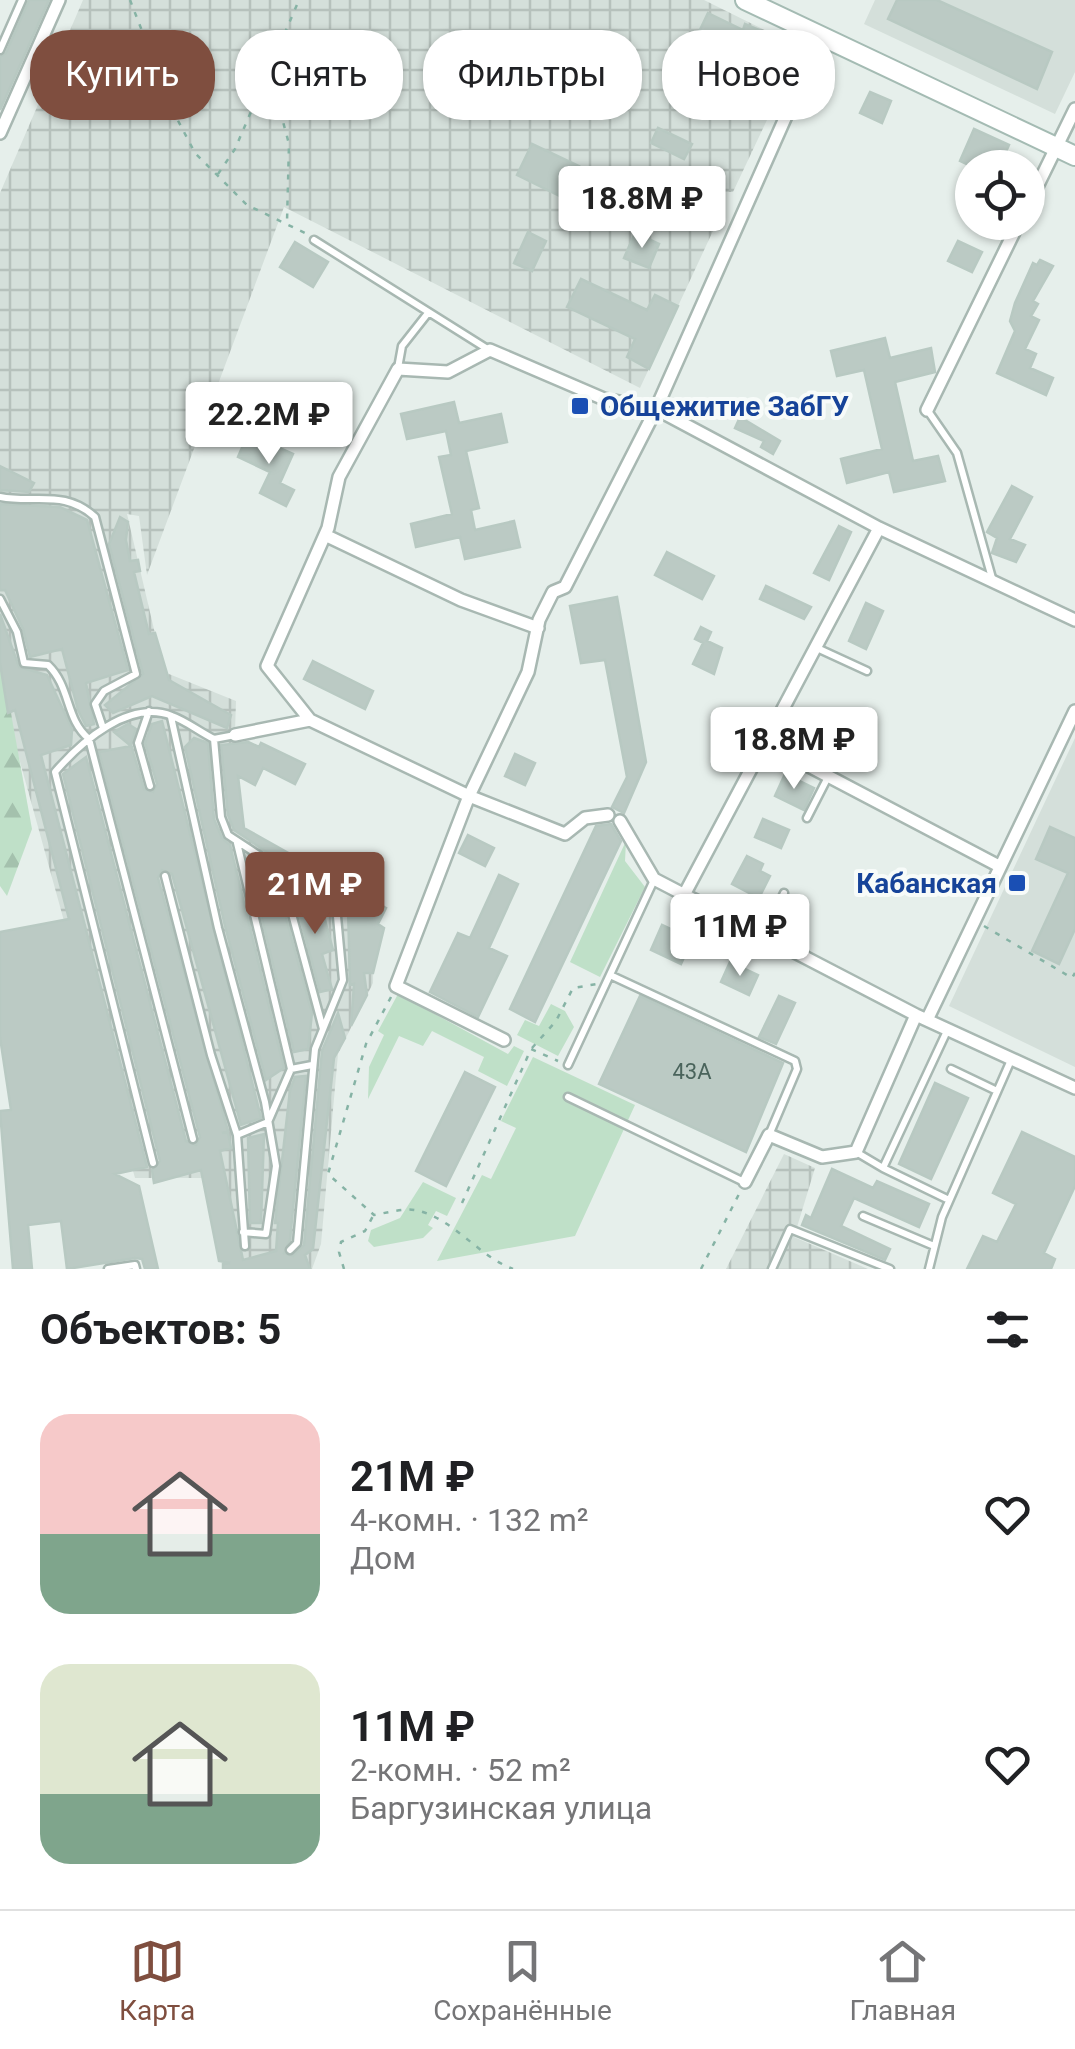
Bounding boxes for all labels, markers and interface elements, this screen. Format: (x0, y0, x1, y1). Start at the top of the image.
chip: Купить (30, 30, 215, 120)
chip: Снять (235, 30, 403, 120)
chip: Фильтры (423, 30, 642, 120)
chip: Новое (662, 30, 835, 120)
map controls (955, 150, 1045, 240)
button: locate (955, 150, 1045, 240)
pin: 18.8M ₽ (550, 166, 734, 251)
text: 18.8M ₽ (581, 179, 703, 217)
pin: 22.2M ₽ (177, 382, 361, 467)
place label: Общежитие ЗабГУ (600, 390, 849, 423)
text: 22.2M ₽ (208, 395, 330, 433)
marker: Общежитие ЗабГУ (569, 395, 591, 417)
pin: 18.8M ₽ (702, 707, 886, 792)
text: 18.8M ₽ (733, 720, 855, 758)
pin: 21M ₽ (245, 852, 385, 937)
text: 21M ₽ (267, 865, 363, 903)
place label: Кабанская (856, 867, 997, 900)
marker: Кабанская (1006, 872, 1028, 894)
pin: 11M ₽ (670, 894, 810, 979)
text: 11M ₽ (692, 907, 788, 945)
house number: 43А (672, 1059, 712, 1084)
icon: filters (980, 1302, 1035, 1357)
text: Объектов: 5 (40, 1305, 281, 1354)
text: 21M ₽ (350, 1452, 475, 1501)
icon: home (120, 1454, 240, 1574)
icon: heart (980, 1487, 1035, 1542)
text: 4-комн. · 132 m² (350, 1501, 589, 1539)
text: Дом (350, 1539, 416, 1577)
text: 11M ₽ (350, 1702, 475, 1751)
icon: home (120, 1704, 240, 1824)
icon: heart (980, 1737, 1035, 1792)
text: 2-комн. · 52 m² (350, 1751, 571, 1789)
text: Баргузинская улица (350, 1789, 652, 1827)
tab: Карта (119, 1934, 195, 2027)
tab: Сохранённые (433, 1934, 612, 2027)
tab: Главная (850, 1934, 956, 2027)

